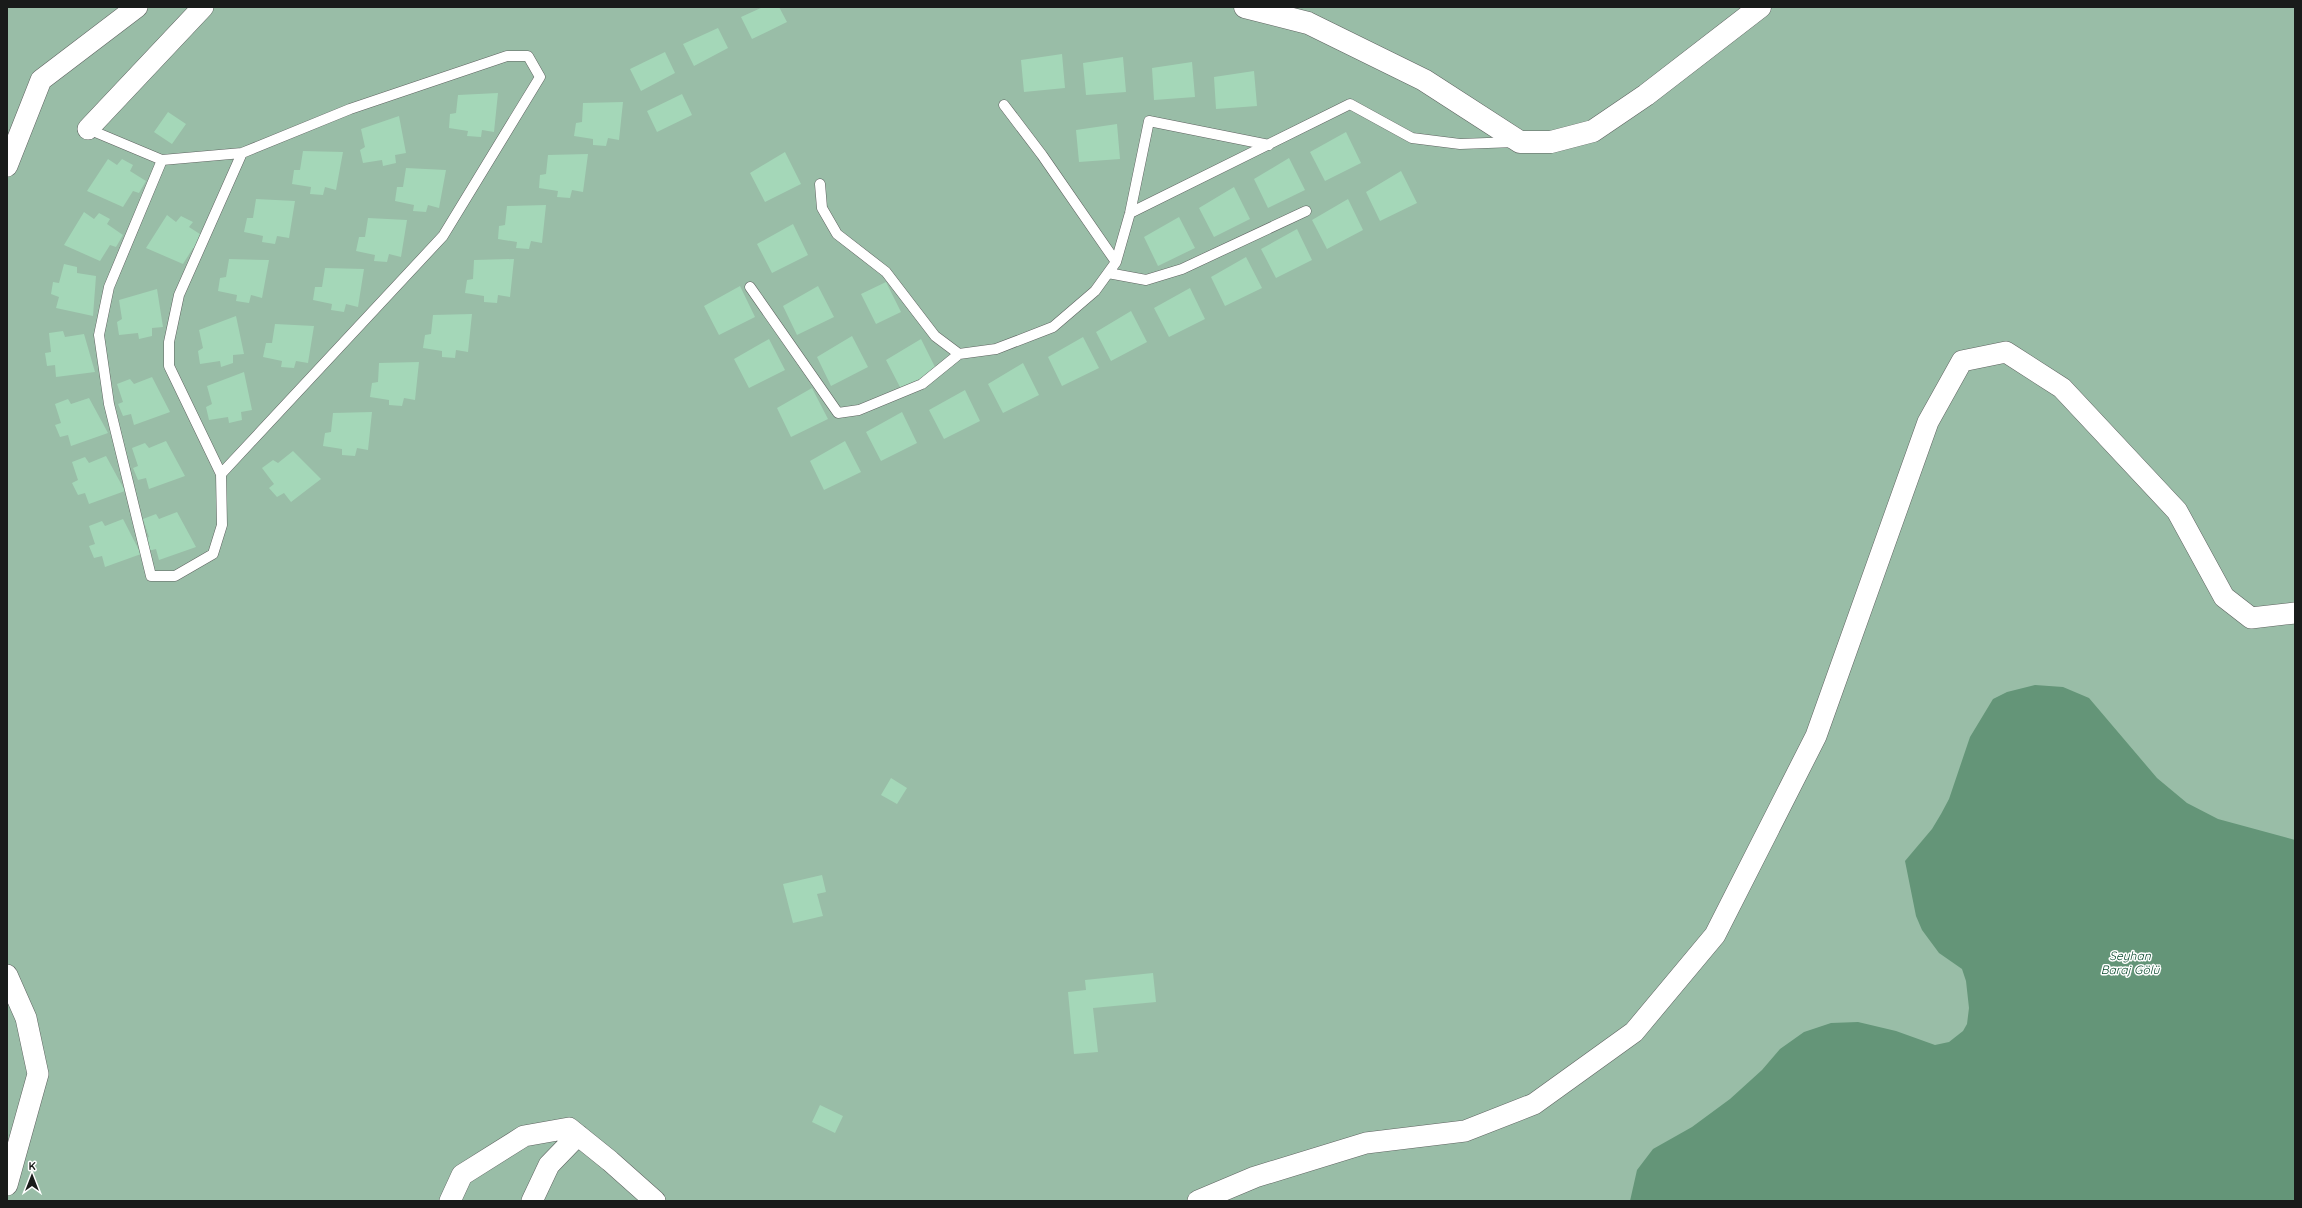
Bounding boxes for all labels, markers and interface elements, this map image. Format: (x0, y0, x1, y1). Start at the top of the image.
water label: Seyhan Baraj Gölü (2101, 948, 2160, 977)
north arrow (12, 1156, 52, 1196)
text: K (28, 1159, 36, 1173)

